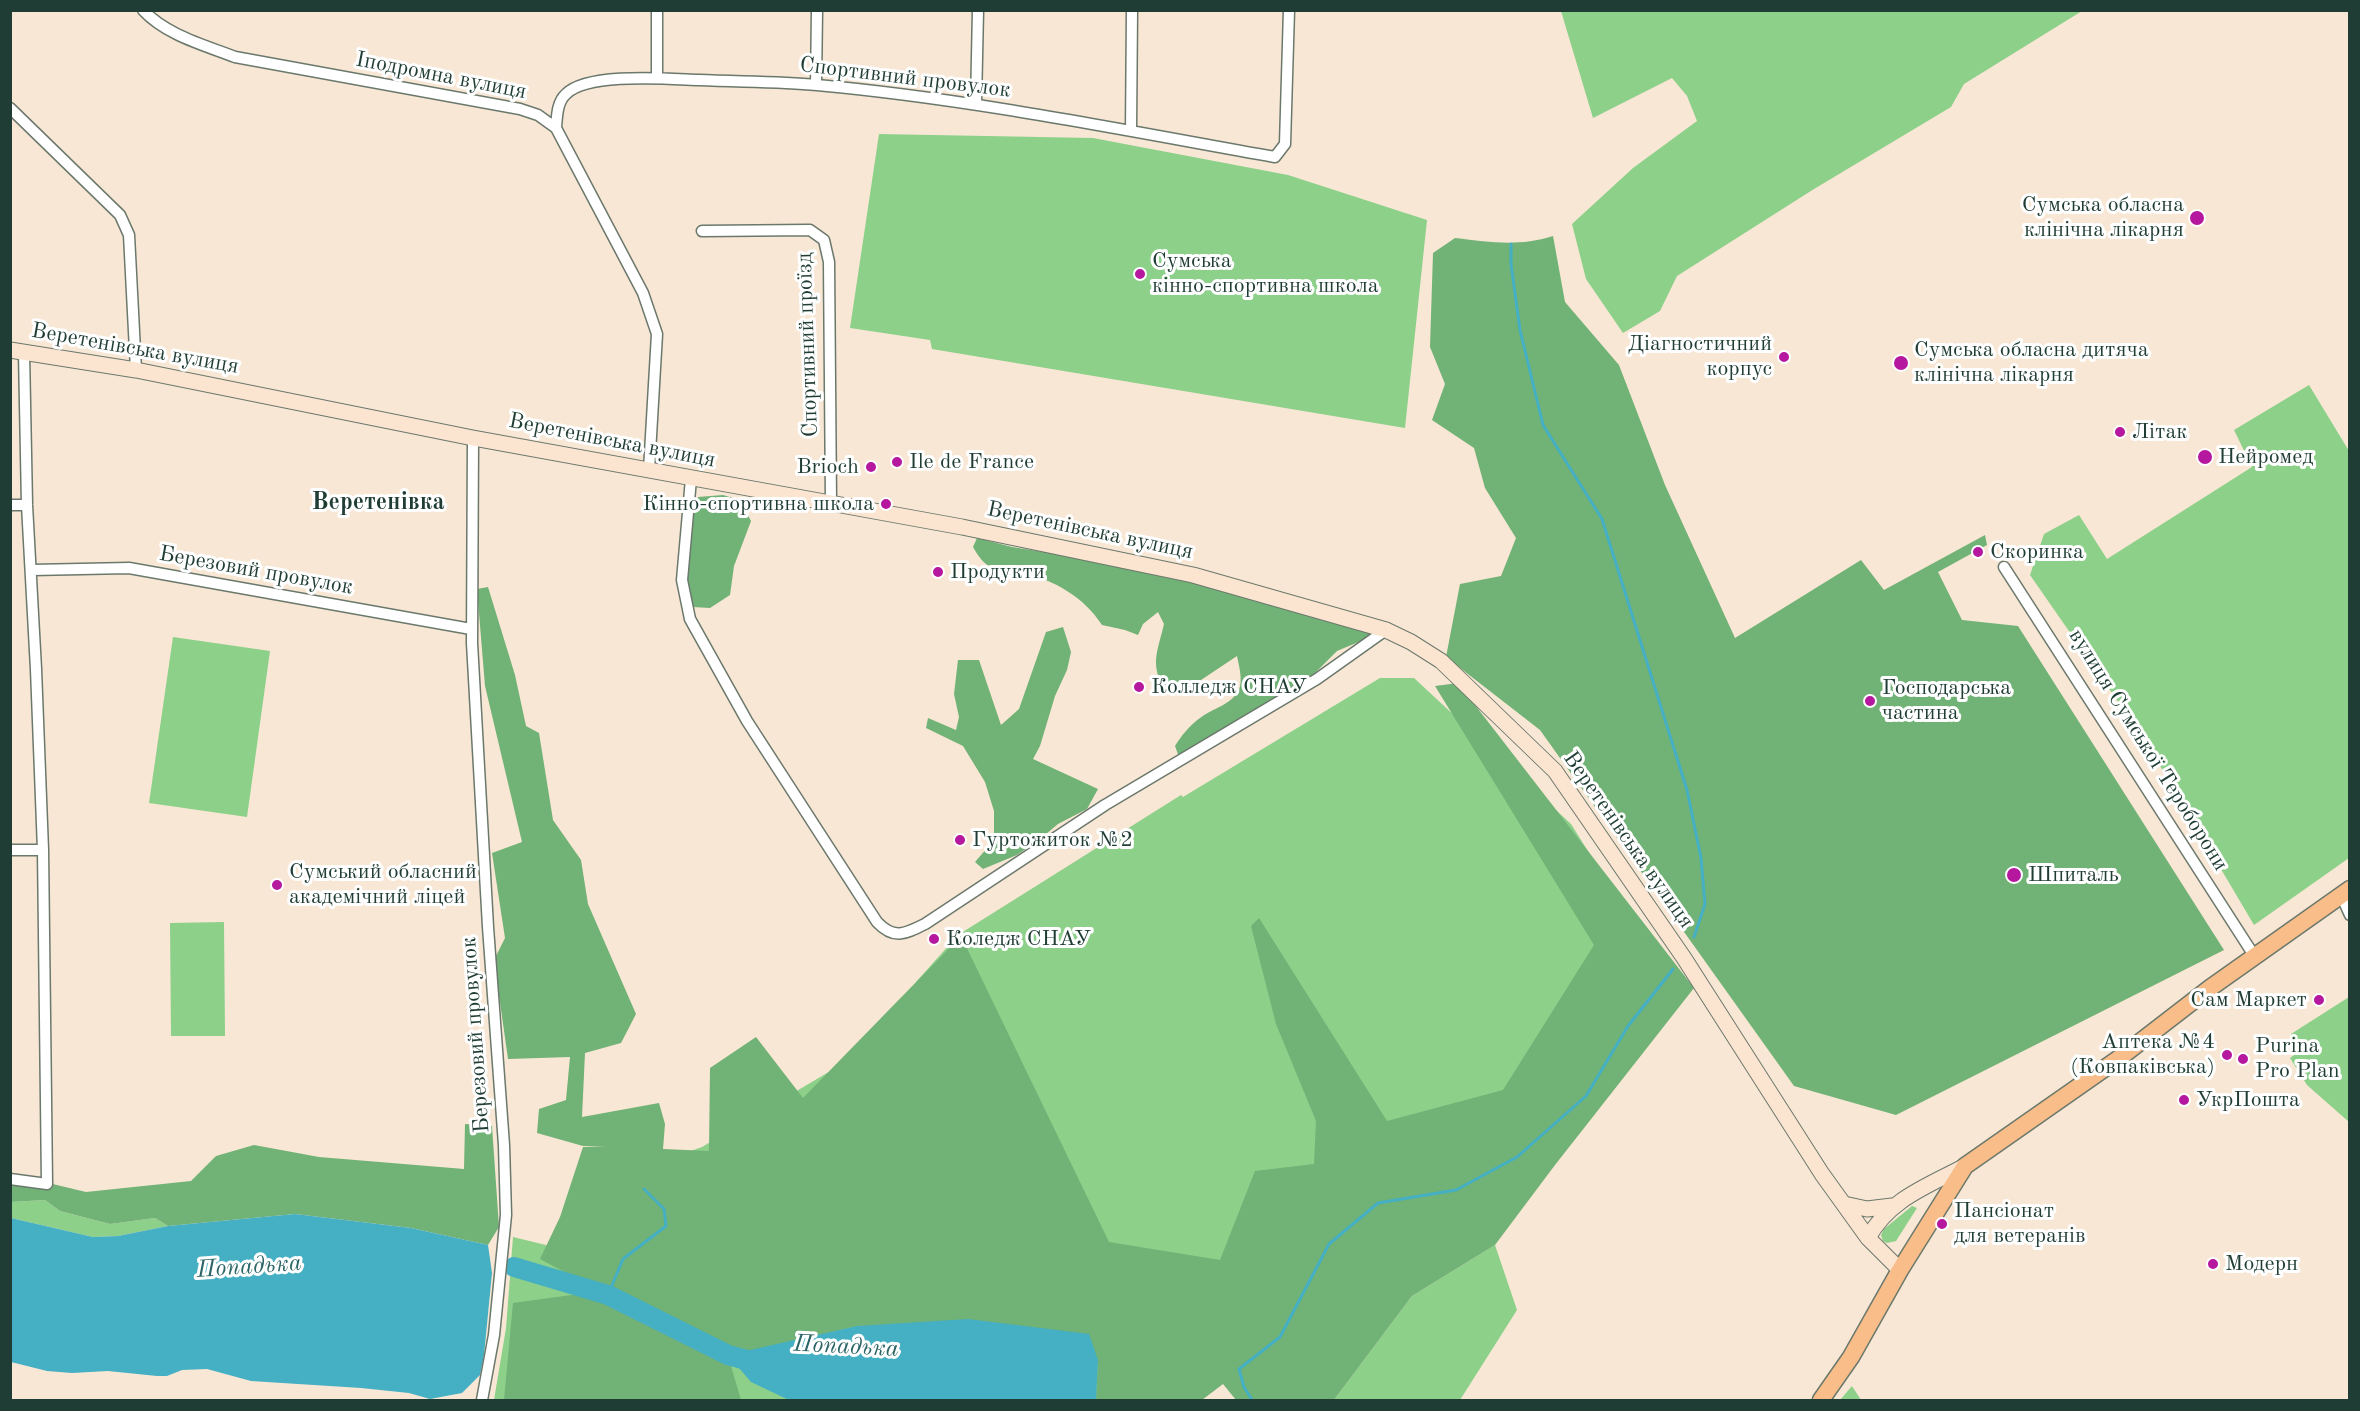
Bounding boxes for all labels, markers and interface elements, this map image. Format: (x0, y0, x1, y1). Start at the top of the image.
street label: Іподромна вулиця (353, 47, 529, 105)
street label: Спортивний провулок (798, 52, 1012, 104)
place label: Сумська обласна клінічна лікарня (2022, 192, 2184, 243)
marker: Сумська обласна клінічна лікарня (2188, 209, 2206, 227)
place label: Сумська кінно-спортивна школа (1152, 248, 1379, 300)
street label: Спортивний проїзд (792, 252, 824, 438)
marker: Сумська кінно-спортивна школа (1133, 267, 1147, 281)
street label: Веретенівська вулиця (29, 318, 241, 380)
place label: Діагностичний корпус (1628, 331, 1772, 382)
place label: Сумська обласна дитяча клінічна лікарня (1914, 337, 2149, 388)
marker: Діагностичний корпус (1777, 350, 1791, 364)
marker: Сумська обласна дитяча клінічна лікарня (1892, 354, 1910, 372)
street label: Веретенівська вулиця (506, 408, 718, 474)
place label: Літак (2132, 419, 2187, 445)
marker: Літак (2113, 425, 2127, 439)
place label: Нейромед (2218, 444, 2313, 470)
marker: Нейромед (2196, 448, 2214, 466)
place label: Ile de France (909, 449, 1034, 475)
place label: Brioch (796, 454, 859, 480)
marker: Ile de France (890, 455, 904, 469)
marker: Brioch (864, 460, 878, 474)
district label: Веретенівка (311, 489, 445, 517)
place label: Кінно-спортивна школа (642, 491, 874, 517)
street label: Веретенівська вулиця (985, 496, 1195, 566)
marker: Кінно-спортивна школа (879, 497, 893, 511)
place label: Скоринка (1990, 539, 2084, 565)
street label: Березовий провулок (157, 541, 355, 601)
marker: Скоринка (1971, 545, 1985, 559)
place label: Продукти (950, 559, 1045, 585)
marker: Продукти (931, 565, 945, 579)
street label: вулиця Сумської Тероборони (2063, 624, 2233, 876)
place label: Колледж СНАУ (1151, 674, 1307, 700)
place label: Господарська частина (1882, 675, 2011, 726)
marker: Колледж СНАУ (1132, 680, 1146, 694)
marker: Господарська частина (1863, 694, 1877, 708)
street label: Веретенівська вулиця (1557, 746, 1699, 934)
place label: Гуртожиток №2 (972, 827, 1133, 853)
marker: Гуртожиток №2 (953, 833, 967, 847)
place label: Сумський обласний академічний ліцей (289, 859, 477, 910)
place label: Шпиталь (2028, 862, 2119, 888)
marker: Шпиталь (2005, 866, 2023, 884)
marker: Сумський обласний академічний ліцей (270, 878, 284, 892)
place label: Коледж СНАУ (946, 926, 1091, 952)
marker: Коледж СНАУ (927, 932, 941, 946)
street label: Березовий провулок (456, 936, 496, 1134)
place label: Сам Маркет (2190, 987, 2307, 1013)
marker: Сам Маркет (2312, 993, 2326, 1007)
place label: Аптека №4 (Ковпаківська) (2070, 1029, 2215, 1080)
place label: Purina Pro Plan (2255, 1033, 2340, 1084)
marker: Аптека №4 (Ковпаківська) (2220, 1048, 2234, 1062)
marker: Purina Pro Plan (2236, 1052, 2250, 1066)
place label: УкрПошта (2196, 1087, 2300, 1113)
marker: УкрПошта (2177, 1093, 2191, 1107)
place label: Пансіонат для ветеранів (1954, 1198, 2085, 1250)
marker: Пансіонат для ветеранів (1935, 1217, 1949, 1231)
water label: Попадька (195, 1249, 303, 1285)
place label: Модерн (2225, 1251, 2298, 1277)
marker: Модерн (2206, 1257, 2220, 1271)
water label: Попадька (793, 1330, 899, 1364)

